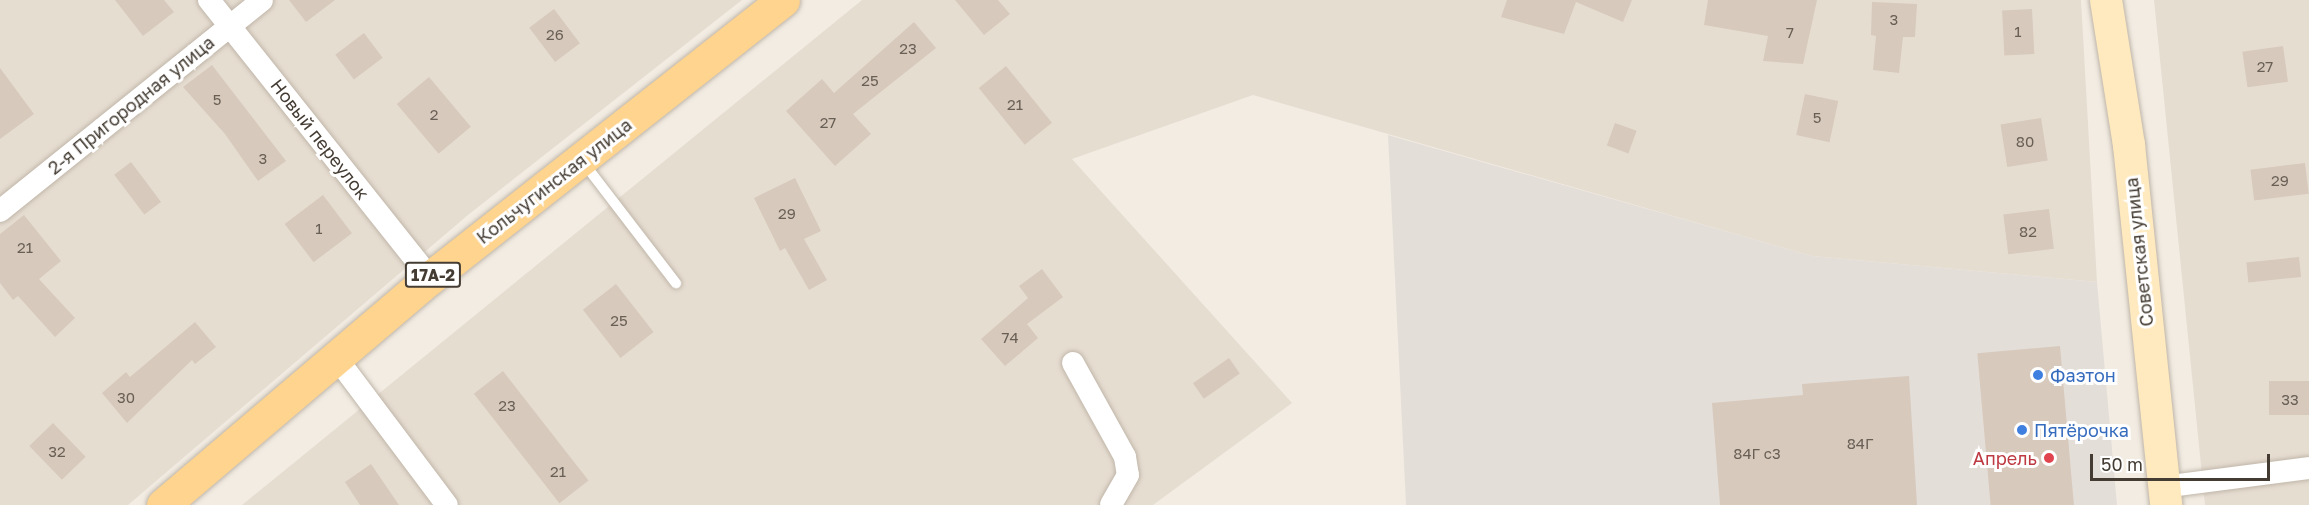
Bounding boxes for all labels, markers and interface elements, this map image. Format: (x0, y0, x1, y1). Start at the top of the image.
house number: 3 (1890, 11, 1898, 29)
house number: 1 (2014, 23, 2022, 41)
house number: 7 (1786, 24, 1794, 42)
house number: 26 (546, 26, 564, 44)
street label: 2-я Пригородная улица (43, 31, 219, 179)
house number: 23 (899, 40, 917, 58)
house number: 27 (2257, 58, 2273, 76)
house number: 25 (861, 72, 879, 90)
street label: Новый переулок (266, 74, 374, 204)
house number: 5 (213, 91, 221, 109)
house number: 21 (1007, 96, 1023, 114)
house number: 2 (430, 106, 438, 124)
house number: 5 (1813, 109, 1821, 127)
street label: Кольчугинская улица (472, 114, 636, 248)
house number: 27 (820, 114, 836, 132)
house number: 80 (2016, 133, 2034, 151)
house number: 3 (259, 150, 267, 168)
house number: 29 (2271, 172, 2289, 190)
street label: Советская улица (2120, 176, 2158, 328)
house number: 29 (778, 205, 796, 223)
house number: 1 (315, 220, 323, 238)
house number: 82 (2019, 223, 2037, 241)
house number: 21 (17, 239, 33, 257)
road number: 17А-2 (404, 262, 462, 288)
house number: 25 (610, 312, 628, 330)
house number: 74 (1001, 329, 1019, 347)
place label: Фаэтон (2050, 364, 2116, 386)
marker: Фаэтон (2031, 368, 2045, 382)
house number: 30 (117, 389, 135, 407)
house number: 33 (2281, 391, 2299, 409)
house number: 23 (498, 397, 516, 415)
place label: Пятёрочка (2034, 419, 2129, 441)
marker: Пятёрочка (2015, 423, 2029, 437)
house number: 84Г (1847, 435, 1873, 453)
scale bar (2093, 442, 2273, 480)
house number: 32 (48, 443, 66, 461)
house number: 84Г с3 (1733, 445, 1781, 463)
place label: Апрель (1973, 447, 2037, 469)
marker: Апрель (2042, 451, 2056, 465)
text: 50 m (2101, 453, 2143, 475)
house number: 21 (550, 463, 566, 481)

